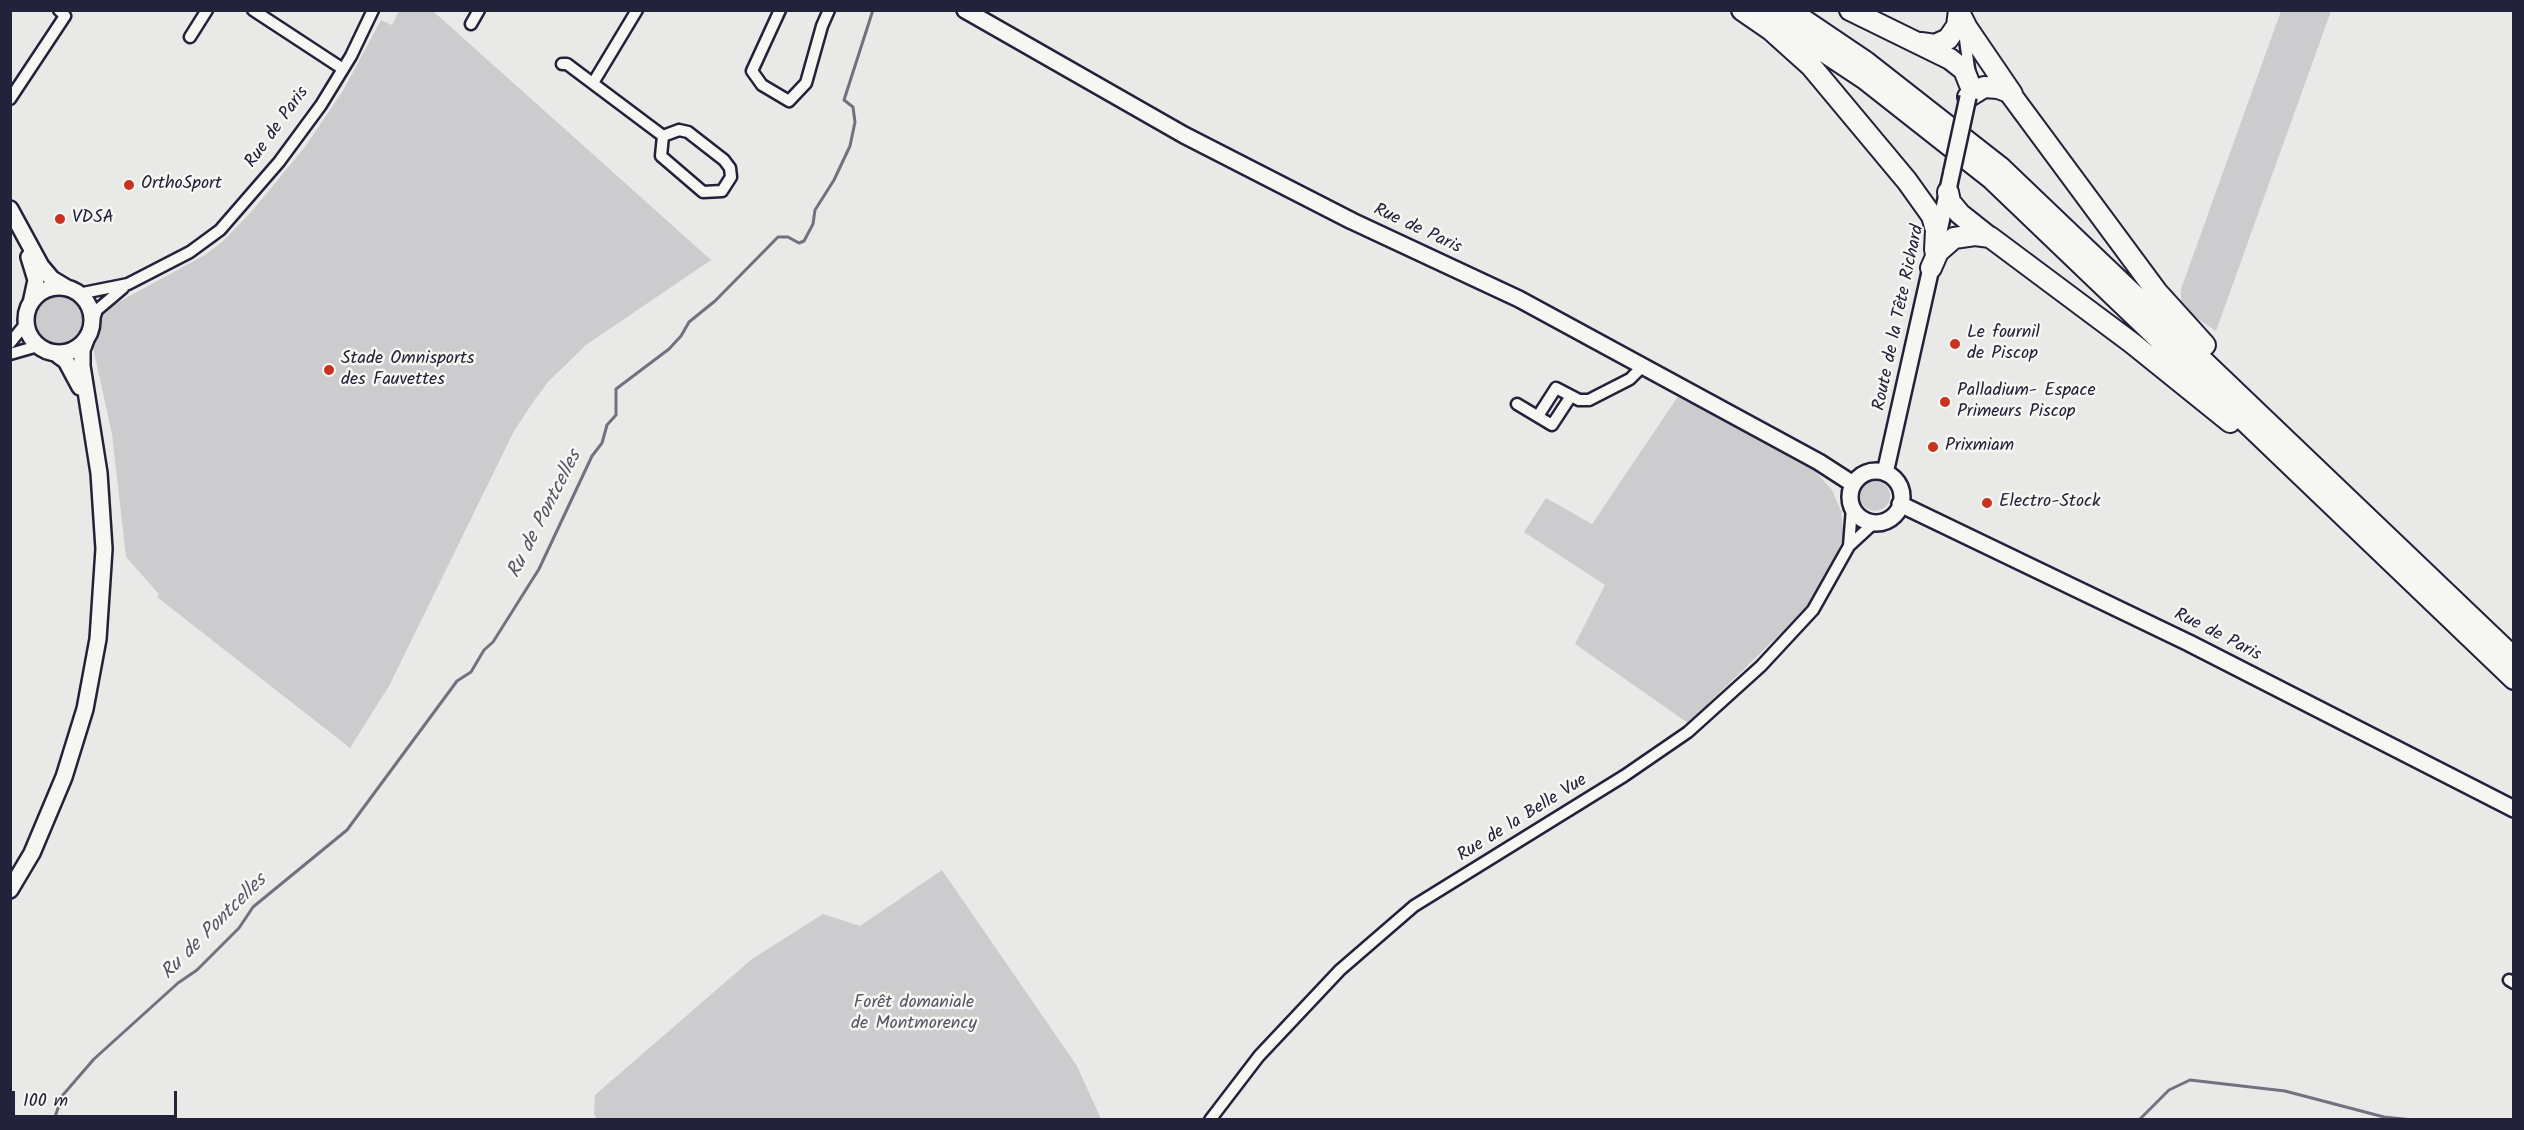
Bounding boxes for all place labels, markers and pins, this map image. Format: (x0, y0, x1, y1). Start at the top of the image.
place label: OrthoSport (141, 174, 222, 196)
marker: OrthoSport (122, 178, 136, 192)
place label: VDSA (72, 208, 114, 230)
marker: VDSA (53, 212, 67, 226)
place label: Le fournil de Piscop (1967, 323, 2040, 366)
marker: Le fournil de Piscop (1948, 337, 1962, 351)
place label: Stade Omnisports des Fauvettes (341, 349, 475, 392)
marker: Stade Omnisports des Fauvettes (322, 363, 336, 377)
place label: Palladium- Espace Primeurs Piscop (1957, 381, 2096, 424)
marker: Palladium- Espace Primeurs Piscop (1938, 395, 1952, 409)
place label: Prixmiam (1945, 436, 2014, 458)
marker: Prixmiam (1926, 440, 1940, 454)
place label: Electro-Stock (1999, 492, 2101, 514)
marker: Electro-Stock (1980, 496, 1994, 510)

